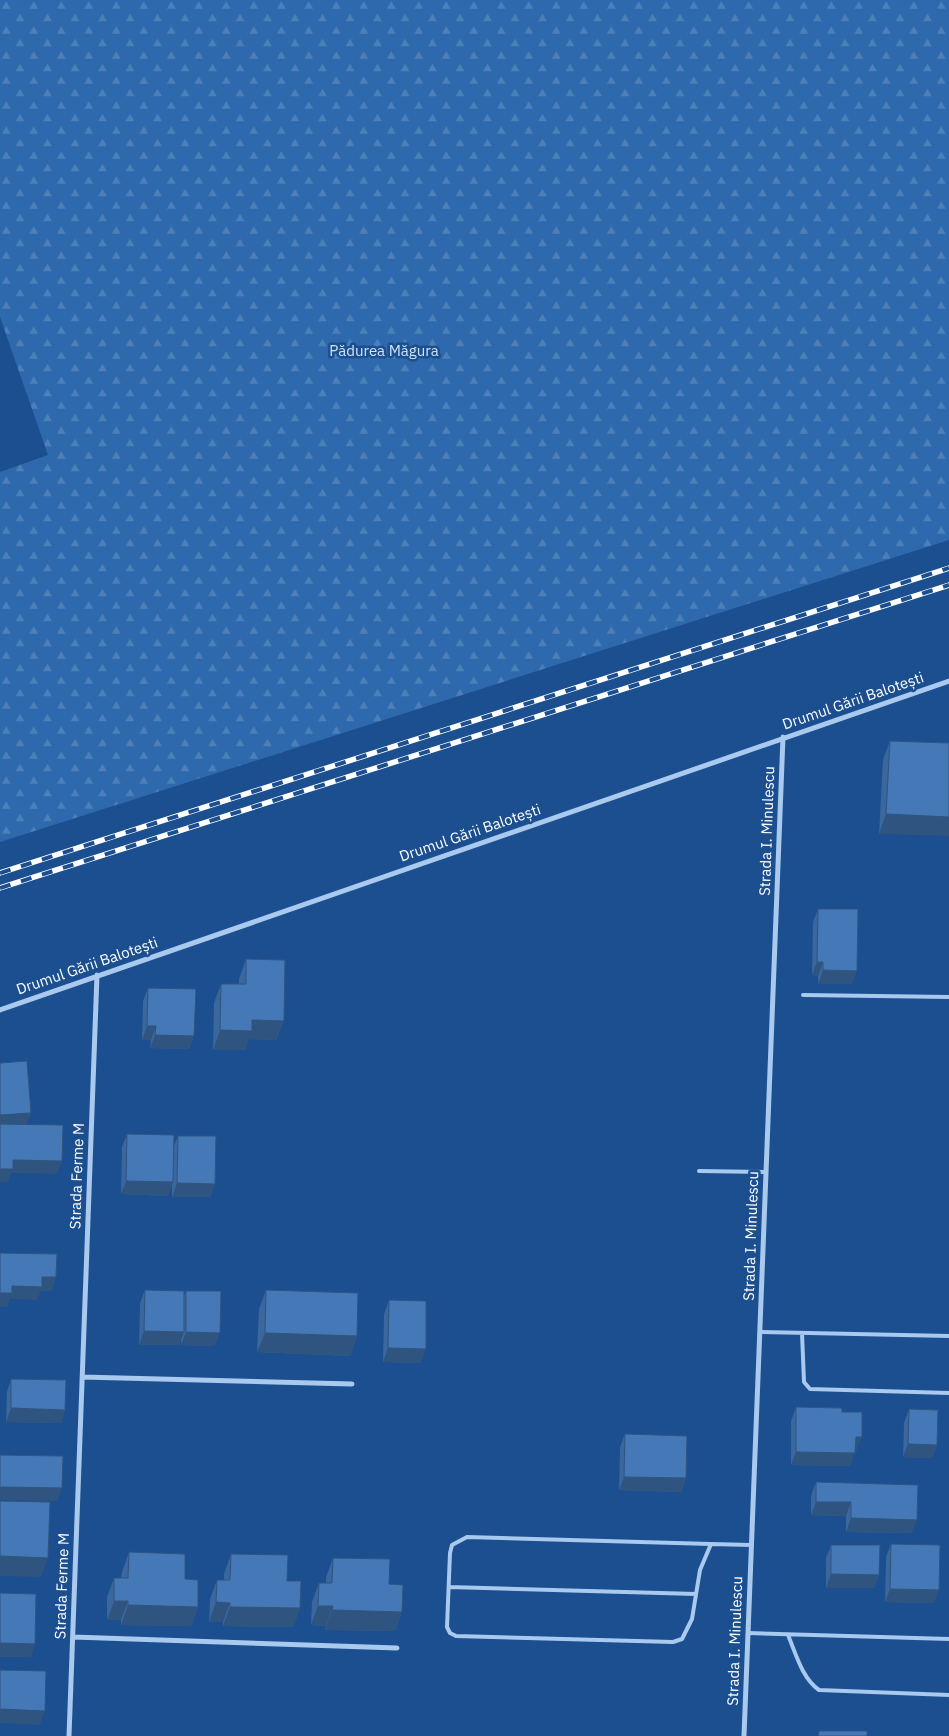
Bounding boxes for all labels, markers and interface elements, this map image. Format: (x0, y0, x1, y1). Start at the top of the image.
park label: Pădurea Măgura (329, 341, 439, 360)
street label: Drumul Gării Balotești (780, 667, 926, 734)
street label: Strada I. Minulescu (755, 766, 778, 896)
street label: Drumul Gării Balotești (397, 799, 543, 866)
street label: Drumul Gării Balotești (14, 932, 160, 999)
street label: Strada Ferme M (65, 1122, 88, 1230)
street label: Strada I. Minulescu (739, 1171, 762, 1301)
street label: Strada Ferme M (50, 1532, 73, 1640)
street label: Strada I. Minulescu (723, 1576, 746, 1706)

